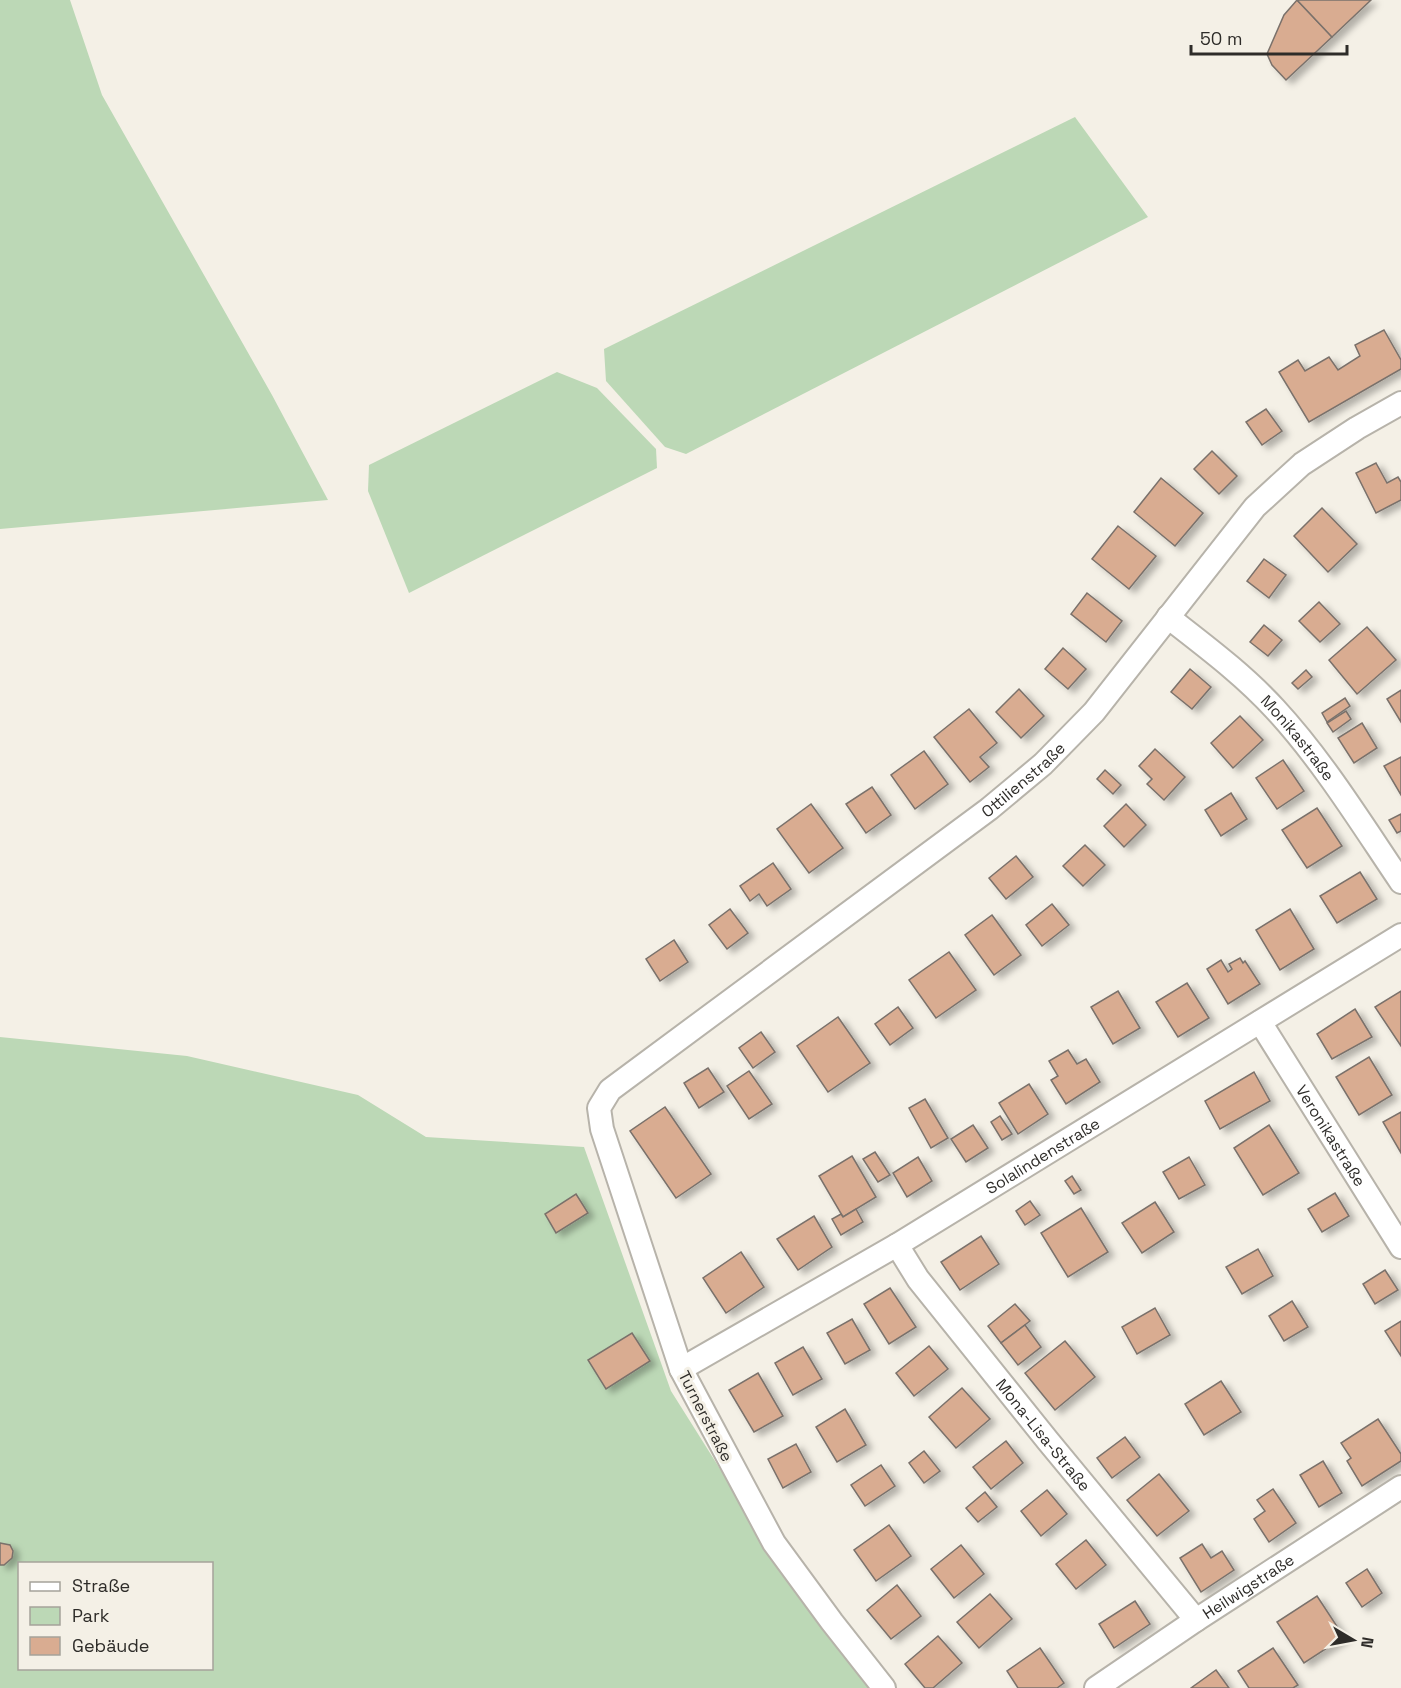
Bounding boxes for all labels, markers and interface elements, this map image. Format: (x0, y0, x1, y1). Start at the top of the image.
scale bar (1191, 18, 1347, 56)
text: 50 m (1200, 27, 1242, 50)
street label: Monikastraße (1256, 691, 1339, 785)
street label: Ottilienstraße (977, 738, 1070, 822)
street label: Veronikastraße (1291, 1081, 1370, 1190)
street label: Solalindenstraße (982, 1113, 1104, 1199)
street label: Turnerstraße (674, 1367, 737, 1465)
street label: Mona-Lisa-Straße (991, 1375, 1095, 1496)
street label: Heilwigstraße (1199, 1549, 1298, 1624)
legend (18, 1562, 213, 1670)
text: Straße (72, 1574, 130, 1597)
text: Park (72, 1604, 110, 1627)
north arrow (1323, 1610, 1383, 1670)
text: Gebäude (72, 1634, 150, 1657)
text: N (1356, 1635, 1379, 1650)

